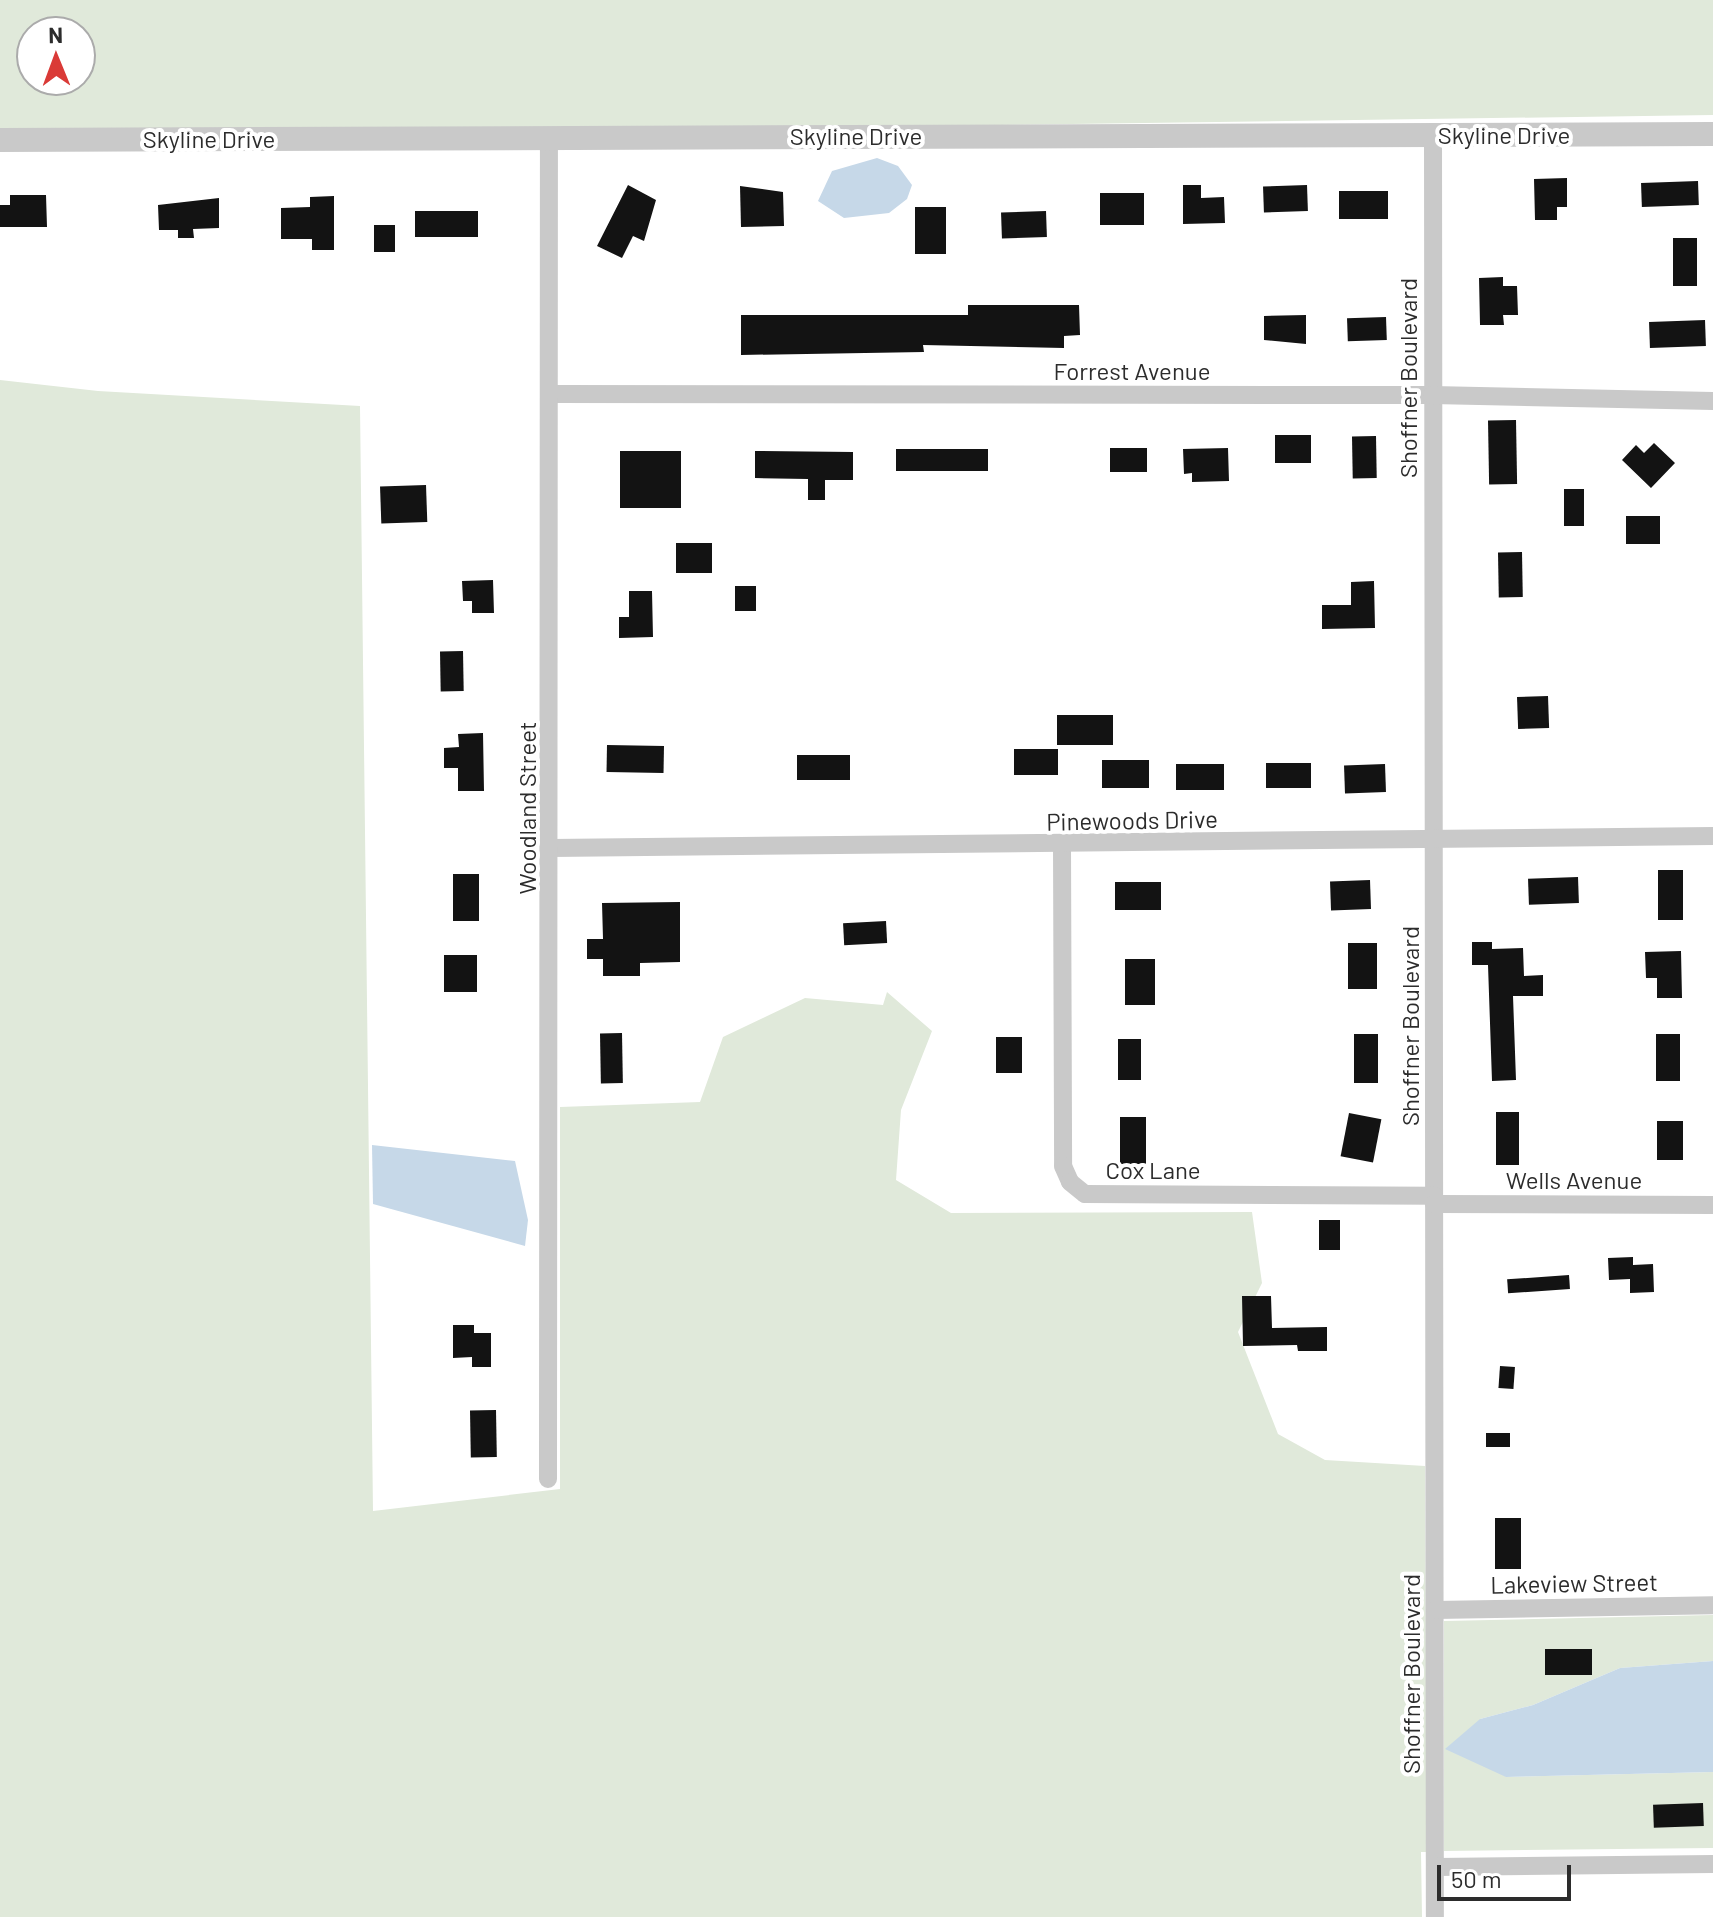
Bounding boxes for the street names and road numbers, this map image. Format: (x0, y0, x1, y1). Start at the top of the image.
street label: Skyline Drive (1438, 121, 1570, 149)
street label: Skyline Drive (790, 122, 922, 150)
street label: Skyline Drive (143, 125, 275, 153)
street label: Shoffner Boulevard (1394, 278, 1422, 478)
street label: Forrest Avenue (1053, 357, 1211, 385)
street label: Woodland Street (513, 721, 541, 895)
street label: Pinewoods Drive (1046, 804, 1218, 836)
street label: Shoffner Boulevard (1396, 926, 1424, 1126)
street label: Cox Lane (1105, 1156, 1201, 1184)
street label: Wells Avenue (1506, 1166, 1642, 1194)
street label: Lakeview Street (1490, 1567, 1658, 1599)
street label: Shoffner Boulevard (1397, 1574, 1425, 1774)

